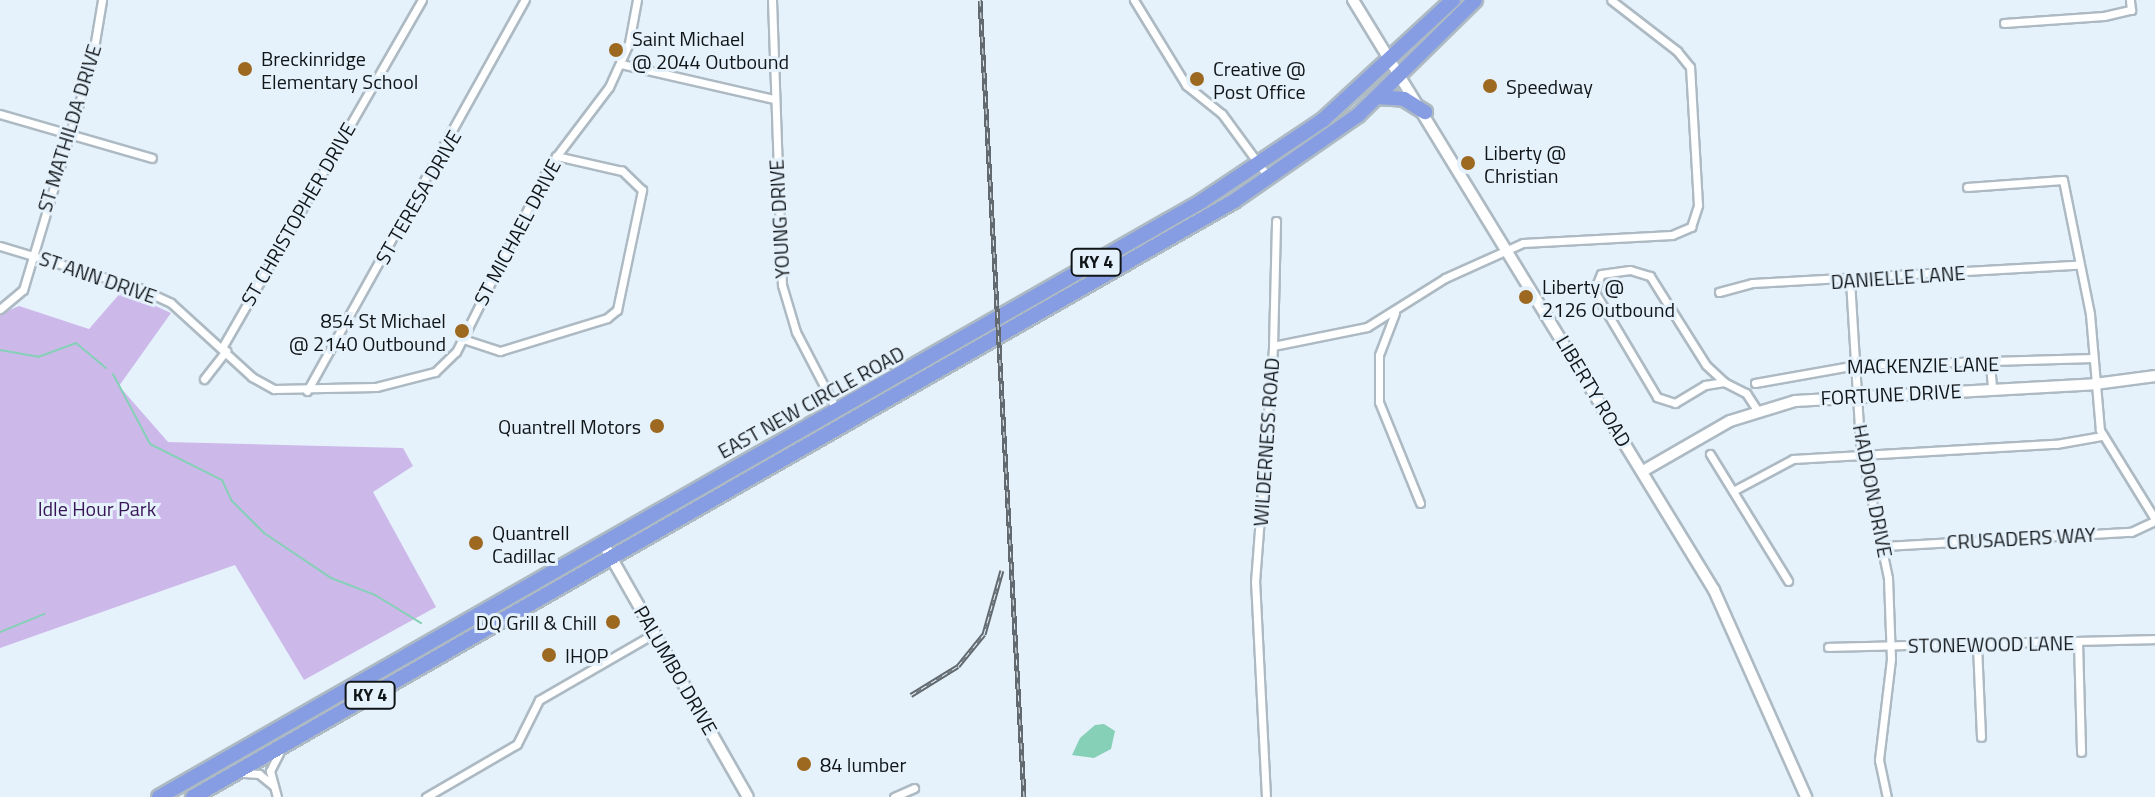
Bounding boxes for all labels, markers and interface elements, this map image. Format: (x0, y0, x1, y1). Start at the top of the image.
place label: Saint Michael @ 2044 Outbound (632, 26, 789, 73)
street label: ST MATHILDA DRIVE (32, 41, 106, 215)
marker: Saint Michael @ 2044 Outbound (607, 41, 625, 59)
place label: Breckinridge Elementary School (261, 46, 418, 93)
place label: Creative @ Post Office (1213, 56, 1306, 103)
marker: Breckinridge Elementary School (236, 60, 254, 78)
marker: Creative @ Post Office (1188, 70, 1206, 88)
place label: Speedway (1506, 74, 1593, 98)
marker: Speedway (1481, 77, 1499, 95)
street label: ST CHRISTOPHER DRIVE (236, 118, 360, 310)
street label: ST TERESA DRIVE (370, 126, 466, 268)
place label: Liberty @ Christian (1484, 140, 1566, 187)
marker: Liberty @ Christian (1459, 154, 1477, 172)
street label: ST MICHAEL DRIVE (468, 155, 566, 309)
street label: YOUNG DRIVE (764, 159, 794, 279)
street label: ST ANN DRIVE (36, 246, 160, 308)
road number: KY 4 (1070, 248, 1122, 276)
street label: DANIELLE LANE (1830, 260, 1966, 294)
place label: Liberty @ 2126 Outbound (1542, 274, 1675, 321)
marker: Liberty @ 2126 Outbound (1517, 288, 1535, 306)
place label: 854 St Michael @ 2140 Outbound (289, 308, 446, 355)
marker: 854 St Michael @ 2140 Outbound (453, 322, 471, 340)
street label: LIBERTY ROAD (1551, 331, 1637, 451)
street label: EAST NEW CIRCLE ROAD (714, 341, 908, 463)
street label: MACKENZIE LANE (1847, 352, 1999, 378)
street label: WILDERNESS ROAD (1248, 357, 1284, 527)
street label: FORTUNE DRIVE (1820, 378, 1962, 410)
place label: Quantrell Motors (498, 414, 641, 438)
marker: Quantrell Motors (648, 417, 666, 435)
street label: HADDON DRIVE (1848, 422, 1898, 560)
park label: Idle Hour Park (38, 496, 156, 520)
place label: Quantrell Cadillac (492, 520, 570, 567)
street label: CRUSADERS WAY (1946, 522, 2096, 554)
marker: Quantrell Cadillac (467, 534, 485, 552)
street label: PALUMBO DRIVE (629, 601, 723, 739)
place label: DQ Grill & Chill (476, 610, 597, 634)
marker: DQ Grill & Chill (604, 613, 622, 631)
street label: STONEWOOD LANE (1908, 631, 2074, 657)
place label: IHOP (565, 643, 608, 667)
marker: IHOP (540, 646, 558, 664)
road number: KY 4 (344, 681, 396, 709)
place label: 84 lumber (820, 752, 906, 776)
marker: 84 lumber (795, 755, 813, 773)

